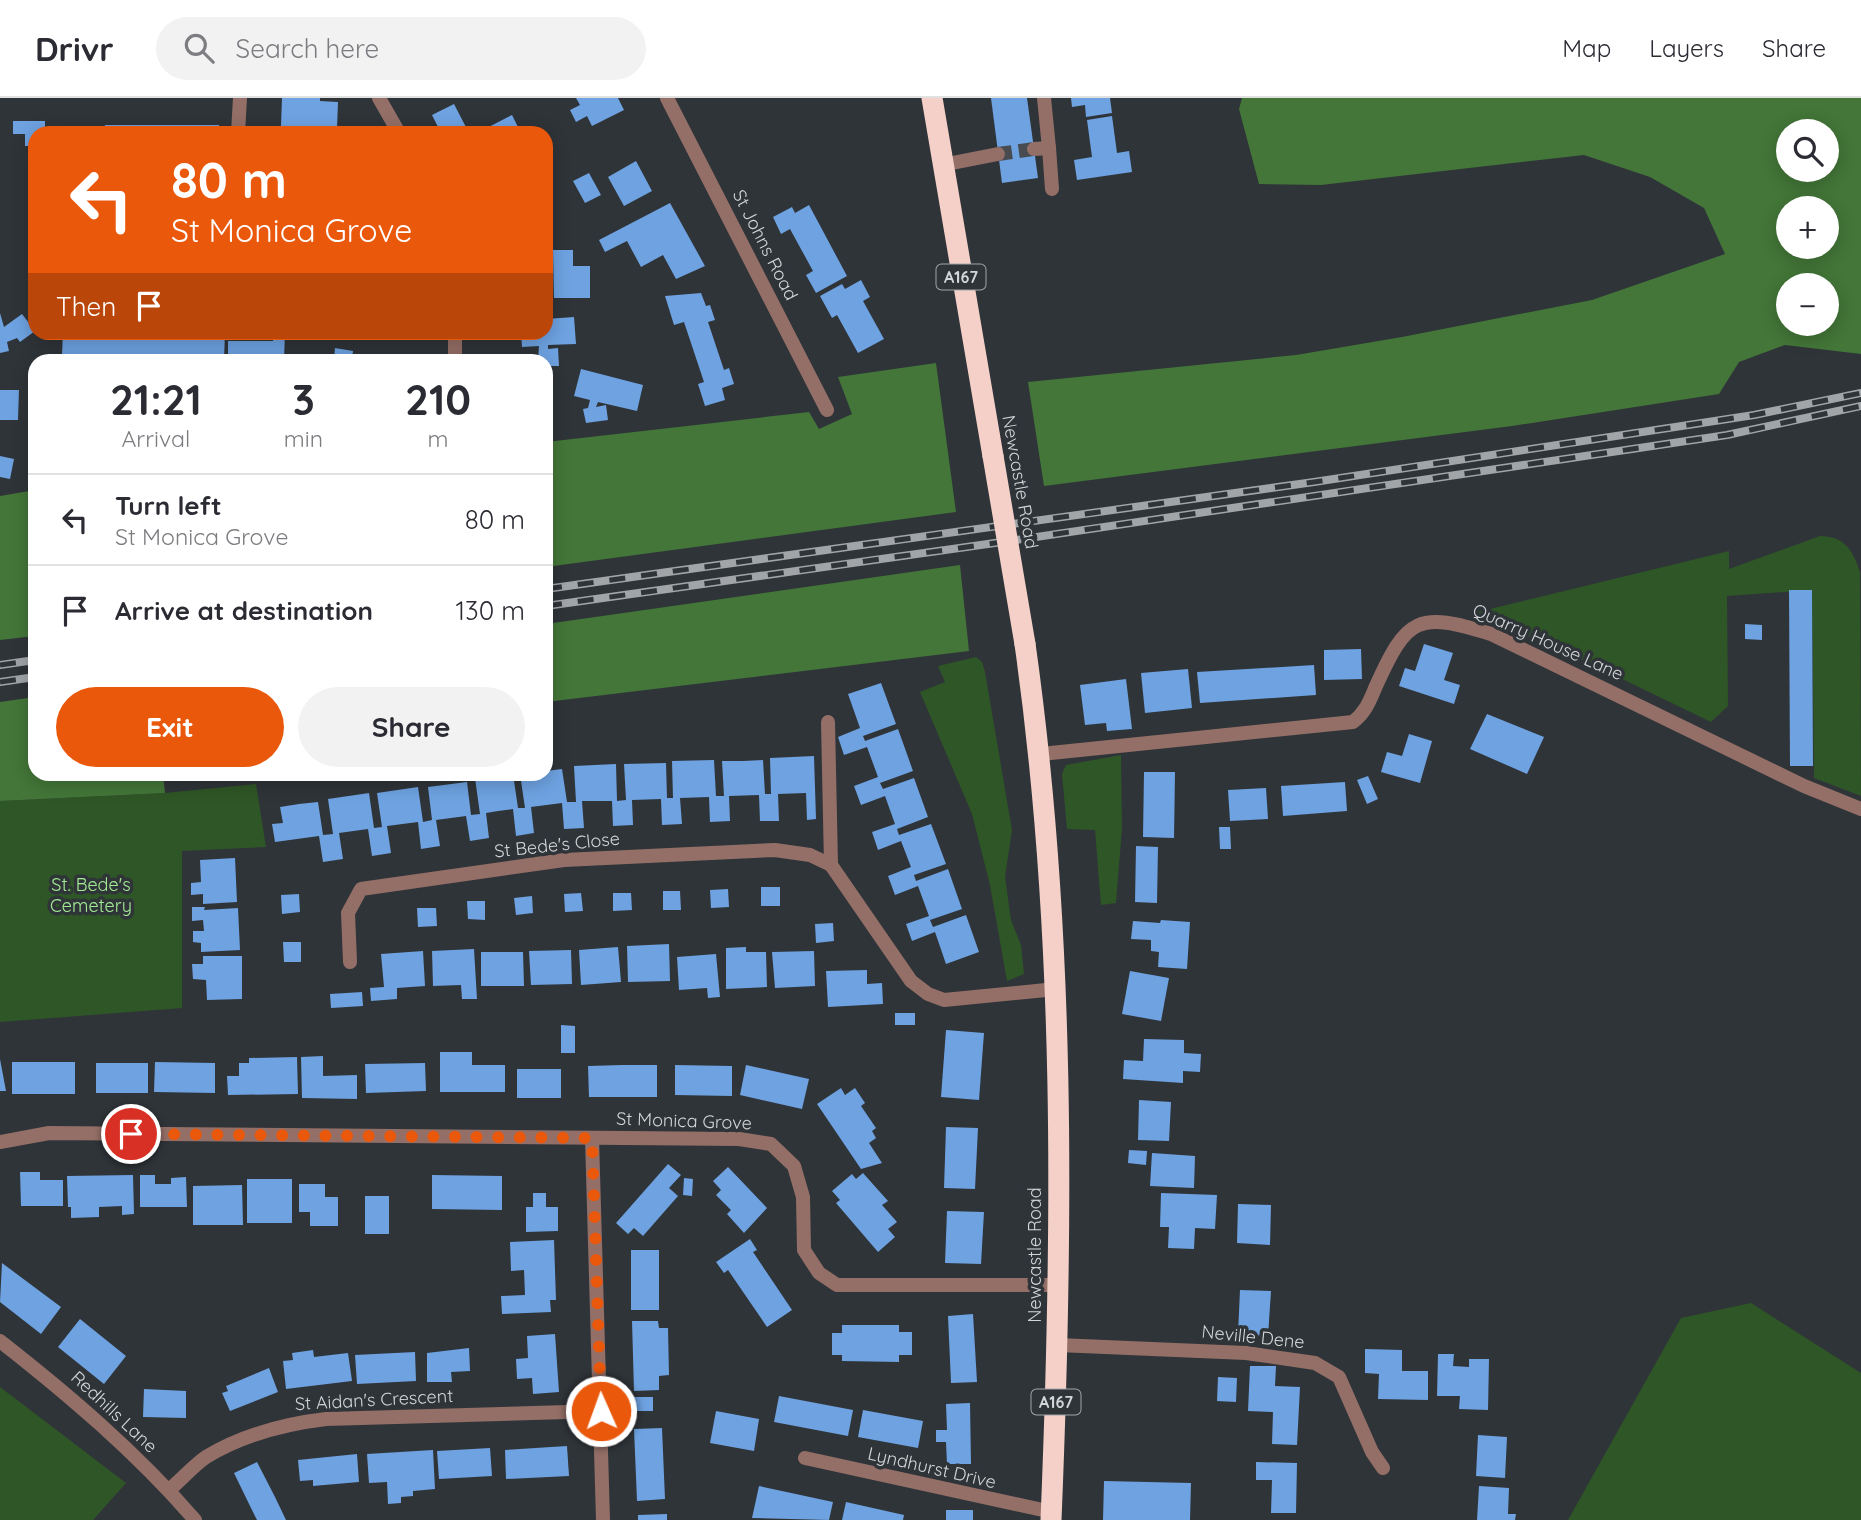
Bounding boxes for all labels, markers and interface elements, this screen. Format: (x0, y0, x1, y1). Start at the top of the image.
search box (156, 17, 646, 80)
text: Drivr (35, 28, 114, 69)
icon: search (180, 29, 218, 67)
text: Search here (236, 32, 379, 65)
text: Map (1562, 33, 1611, 63)
text: Layers (1649, 33, 1724, 63)
text: Share (1762, 33, 1826, 63)
map controls (1776, 119, 1839, 336)
button: search (1776, 119, 1839, 182)
text: 80 m (171, 149, 287, 210)
icon: left (56, 154, 147, 245)
street label: St Johns Road (728, 186, 803, 304)
button: + (1776, 196, 1839, 259)
text: St Monica Grove (171, 210, 412, 250)
road number: A167 (936, 265, 986, 290)
button: − (1776, 273, 1839, 336)
icon: arrive (130, 287, 168, 325)
text: Then (56, 290, 116, 323)
text: 21:21 (110, 373, 202, 426)
text: 3 (292, 373, 315, 426)
text: 210 (405, 373, 471, 426)
street label: Newcastle Road (997, 413, 1044, 551)
text: Arrival (121, 424, 190, 453)
text: min (284, 424, 323, 453)
text: m (428, 424, 449, 453)
text: Turn left (115, 489, 222, 522)
icon: left (56, 501, 94, 539)
text: 80 m (465, 503, 525, 536)
text: St Monica Grove (115, 522, 288, 551)
icon: arrive (56, 592, 94, 630)
text: Arrive at destination (115, 594, 373, 627)
text: 130 m (455, 594, 525, 627)
street label: Quarry House Lane (1469, 598, 1627, 685)
button: Exit (56, 687, 284, 767)
button: Share (298, 687, 525, 767)
street label: St Bede's Close (493, 826, 621, 863)
park label: St. Bede's Cemetery (50, 873, 132, 917)
pin (101, 1104, 161, 1164)
street label: St Monica Grove (616, 1107, 752, 1134)
icon: arrive (112, 1115, 150, 1153)
street label: Newcastle Road (1023, 1187, 1046, 1323)
street label: Neville Dene (1200, 1320, 1306, 1353)
street label: Redhills Lane (66, 1366, 162, 1457)
position arrow (564, 1374, 638, 1448)
street label: St Aidan's Crescent (294, 1384, 454, 1415)
road number: A167 (1032, 1390, 1080, 1414)
street label: Lyndhurst Drive (866, 1442, 998, 1493)

